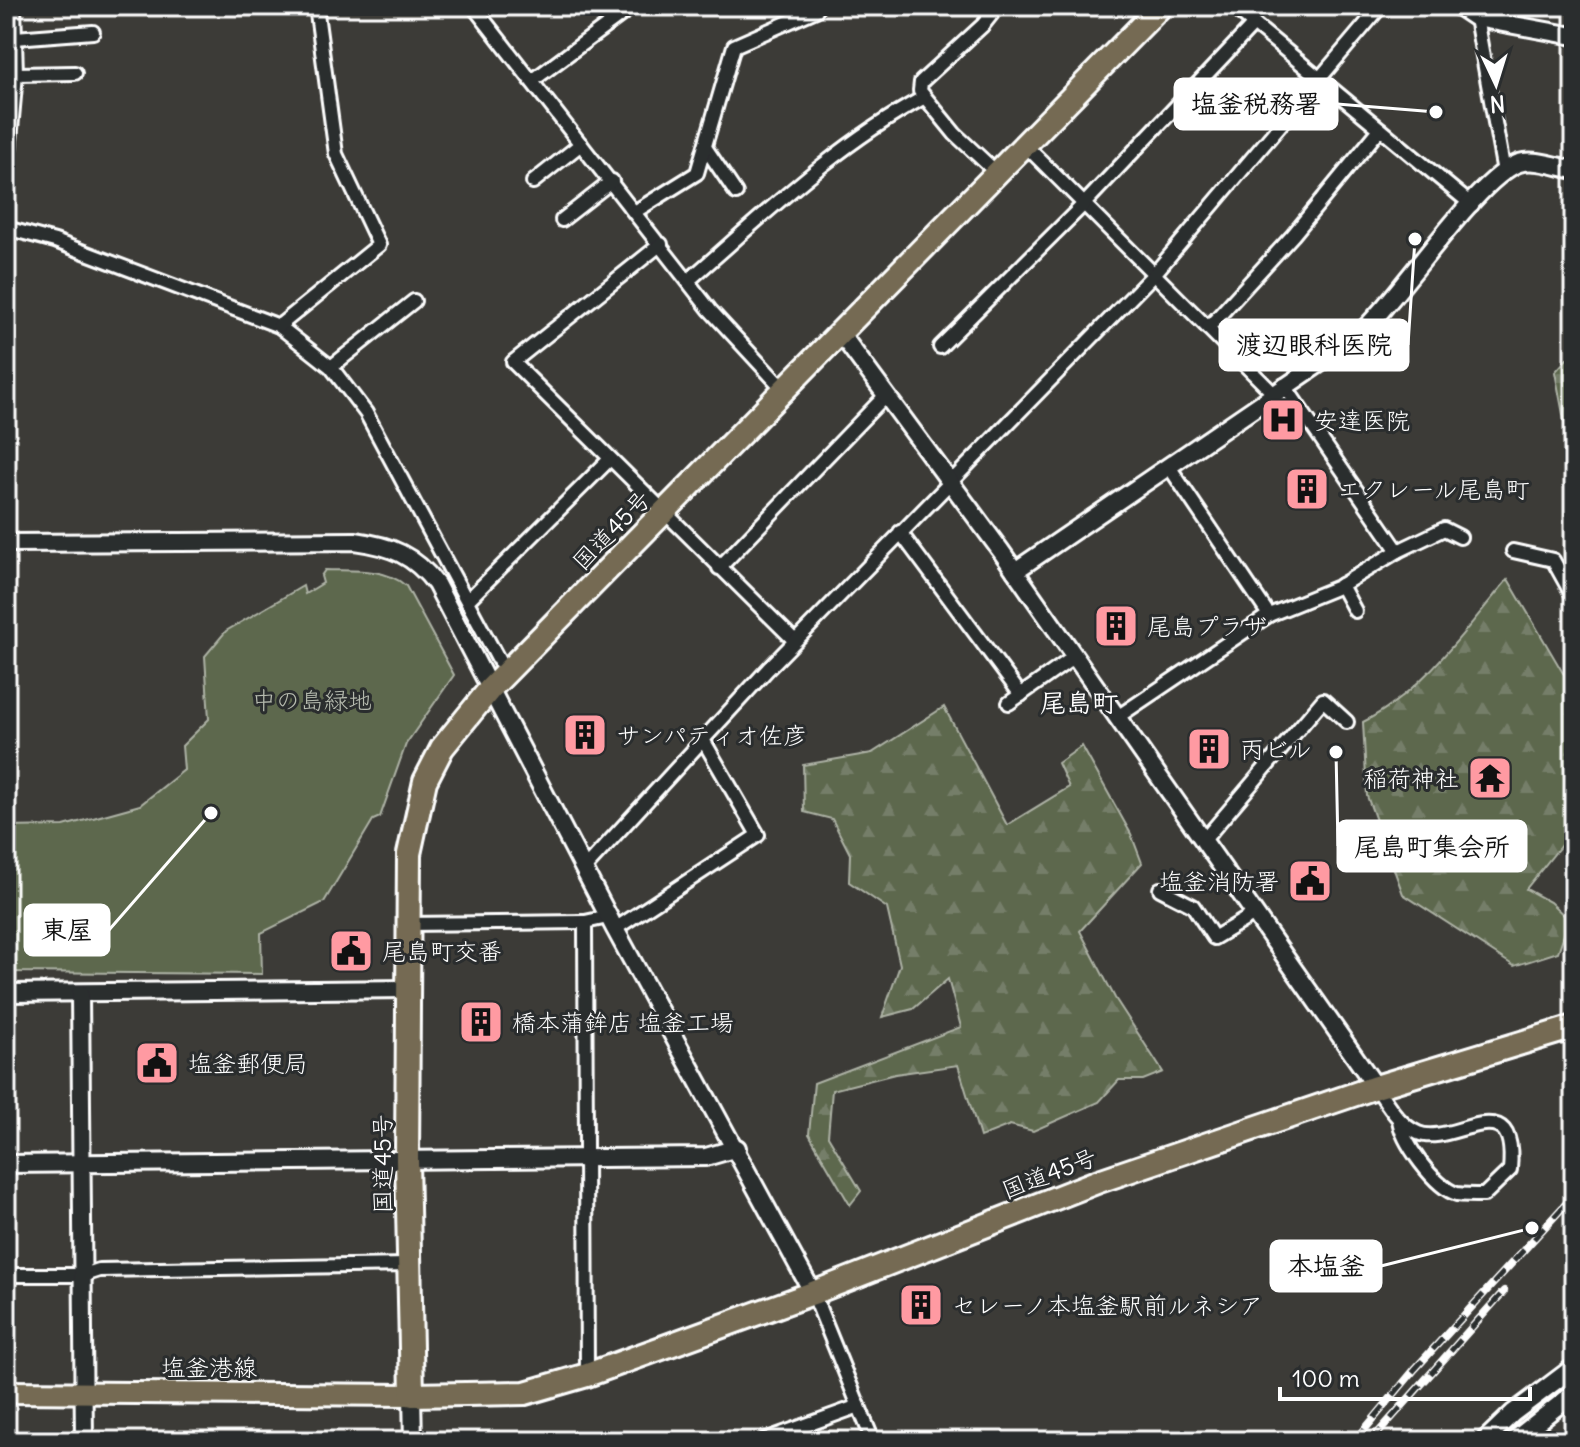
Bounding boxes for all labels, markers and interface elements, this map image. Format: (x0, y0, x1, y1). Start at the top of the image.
north arrow (1456, 44, 1536, 124)
callout: 塩釜税務署 (1175, 79, 1337, 129)
text: 塩釜税務署 (1191, 87, 1321, 120)
text: N (1489, 89, 1506, 118)
callout: 渡辺眼科医院 (1220, 320, 1408, 370)
text: 渡辺眼科医院 (1236, 328, 1392, 361)
hospital icon: 安達医院 (1259, 396, 1307, 444)
place label: 安達医院 (1314, 405, 1410, 435)
building icon: エクレール尾島町 (1283, 465, 1331, 513)
place label: エクレール尾島町 (1338, 474, 1530, 504)
street label: 国道45号 (566, 484, 656, 576)
building icon: 尾島プラザ (1092, 602, 1140, 650)
place label: 尾島プラザ (1147, 611, 1267, 641)
park label: 中の島緑地 (252, 685, 372, 715)
district label: 尾島町 (1040, 686, 1118, 719)
building icon: サンパティオ佐彦 (561, 711, 609, 759)
place label: サンパティオ佐彦 (616, 720, 807, 750)
building icon: 丙ビル (1185, 725, 1233, 773)
place label: 丙ビル (1240, 734, 1312, 764)
temple icon: 稲荷神社 (1466, 754, 1514, 802)
place label: 稲荷神社 (1363, 763, 1459, 793)
callout: 尾島町集会所 (1338, 821, 1526, 871)
text: 尾島町集会所 (1354, 830, 1510, 863)
public building icon: 塩釜消防署 (1286, 857, 1334, 905)
place label: 塩釜消防署 (1159, 866, 1279, 896)
callout: 東屋 (25, 905, 109, 955)
text: 東屋 (41, 913, 93, 946)
public building icon: 尾島町交番 (327, 927, 375, 975)
place label: 尾島町交番 (382, 936, 502, 966)
building icon: 橋本蒲鉾店 塩釜工場 (457, 998, 505, 1046)
place label: 橋本蒲鉾店 塩釜工場 (512, 1007, 734, 1037)
public building icon: 塩釜郵便局 (133, 1039, 181, 1087)
place label: 塩釜郵便局 (188, 1048, 308, 1078)
street label: 国道45号 (367, 1114, 397, 1214)
street label: 国道45号 (997, 1141, 1101, 1205)
callout: 本塩釜 (1271, 1241, 1381, 1291)
text: 本塩釜 (1287, 1249, 1365, 1282)
building icon: セレーノ本塩釜駅前ルネシア (897, 1281, 945, 1329)
place label: セレーノ本塩釜駅前ルネシア (952, 1290, 1263, 1320)
scale bar (1280, 1351, 1530, 1401)
street label: 塩釜港線 (161, 1352, 257, 1382)
text: 100 m (1292, 1363, 1360, 1393)

